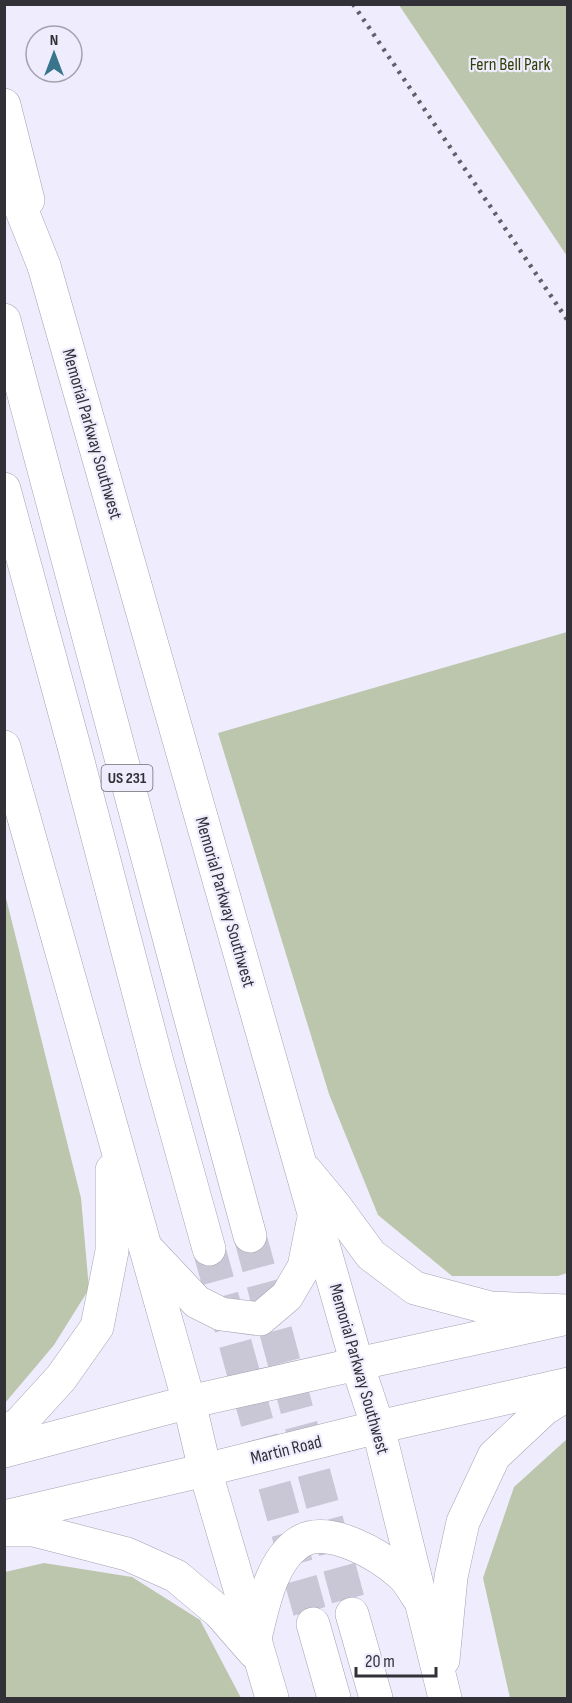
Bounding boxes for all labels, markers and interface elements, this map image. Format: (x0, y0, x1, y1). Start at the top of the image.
north arrow (24, 24, 84, 84)
text: N (50, 31, 58, 50)
park label: Fern Bell Park (470, 54, 550, 75)
street label: Memorial Parkway Southwest (58, 346, 127, 522)
road number: US 231 (102, 765, 152, 791)
street label: Memorial Parkway Southwest (191, 814, 260, 990)
street label: Memorial Parkway Southwest (325, 1281, 394, 1457)
street label: Martin Road (248, 1431, 324, 1469)
scale bar (356, 1640, 436, 1678)
text: 20 m (365, 1651, 395, 1672)

